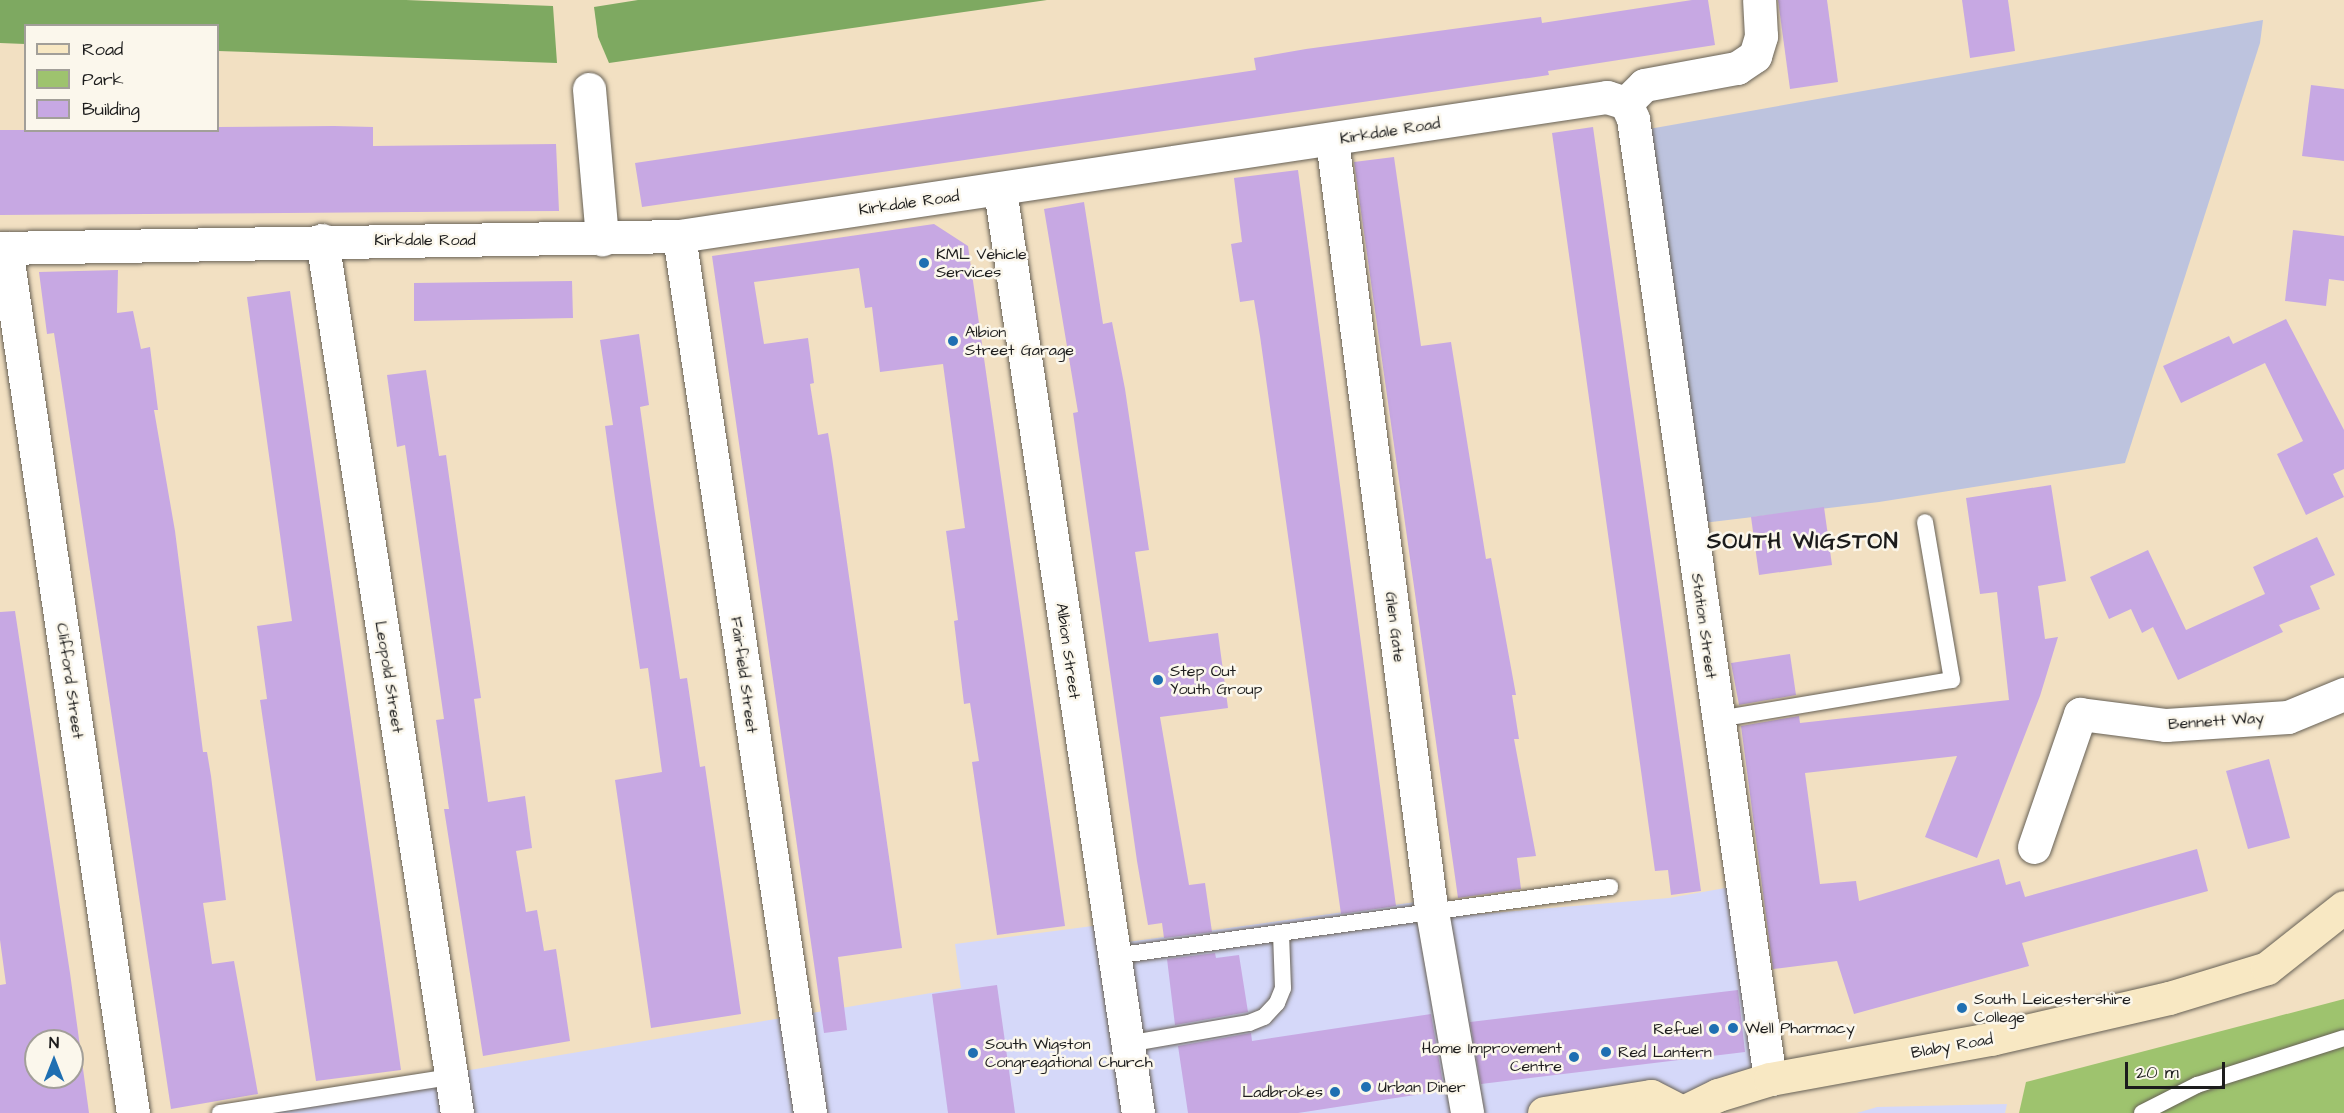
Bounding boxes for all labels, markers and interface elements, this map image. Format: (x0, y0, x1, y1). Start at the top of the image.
legend (24, 24, 219, 132)
text: Road (82, 37, 123, 62)
text: Park (82, 67, 124, 92)
text: Building (82, 97, 140, 122)
street label: Kirkdale Road (1338, 114, 1442, 148)
street label: Kirkdale Road (857, 186, 961, 220)
street label: Kirkdale Road (374, 230, 476, 250)
place label: KML Vehicle Services (936, 244, 1027, 282)
marker: KML Vehicle Services (917, 256, 931, 270)
place label: Albion Street Garage (965, 322, 1074, 360)
marker: Albion Street Garage (946, 334, 960, 348)
district label: SOUTH WIGSTON (1707, 529, 1899, 555)
street label: Station Street (1687, 572, 1721, 680)
street label: Glen Gate (1381, 591, 1409, 663)
street label: Albion Street (1052, 602, 1084, 700)
street label: Fairfield Street (726, 615, 762, 735)
street label: Leopold Street (371, 620, 407, 734)
street label: Clifford Street (52, 622, 88, 740)
place label: Step Out Youth Group (1170, 661, 1262, 699)
marker: Step Out Youth Group (1151, 673, 1165, 687)
street label: Bennett Way (2167, 708, 2265, 734)
place label: South Leicestershire College (1974, 989, 2131, 1027)
marker: South Leicestershire College (1955, 1001, 1969, 1015)
place label: Well Pharmacy (1745, 1018, 1855, 1038)
place label: Refuel (1653, 1019, 1702, 1039)
marker: Well Pharmacy (1726, 1021, 1740, 1035)
marker: Refuel (1707, 1022, 1721, 1036)
north arrow (24, 1029, 84, 1089)
street label: Blaby Road (1909, 1029, 1995, 1063)
text: N (49, 1032, 59, 1054)
place label: South Wigston Congregational Church (985, 1034, 1153, 1072)
place label: Home Improvement Centre (1422, 1038, 1562, 1076)
place label: Red Lantern (1618, 1042, 1712, 1062)
marker: Red Lantern (1599, 1045, 1613, 1059)
marker: South Wigston Congregational Church (966, 1046, 980, 1060)
marker: Home Improvement Centre (1567, 1050, 1581, 1064)
scale bar (2128, 1050, 2228, 1088)
text: 20 m (2136, 1060, 2179, 1085)
place label: Urban Diner (1378, 1077, 1466, 1097)
marker: Urban Diner (1359, 1080, 1373, 1094)
place label: Ladbrokes (1242, 1082, 1323, 1102)
marker: Ladbrokes (1328, 1085, 1342, 1099)

